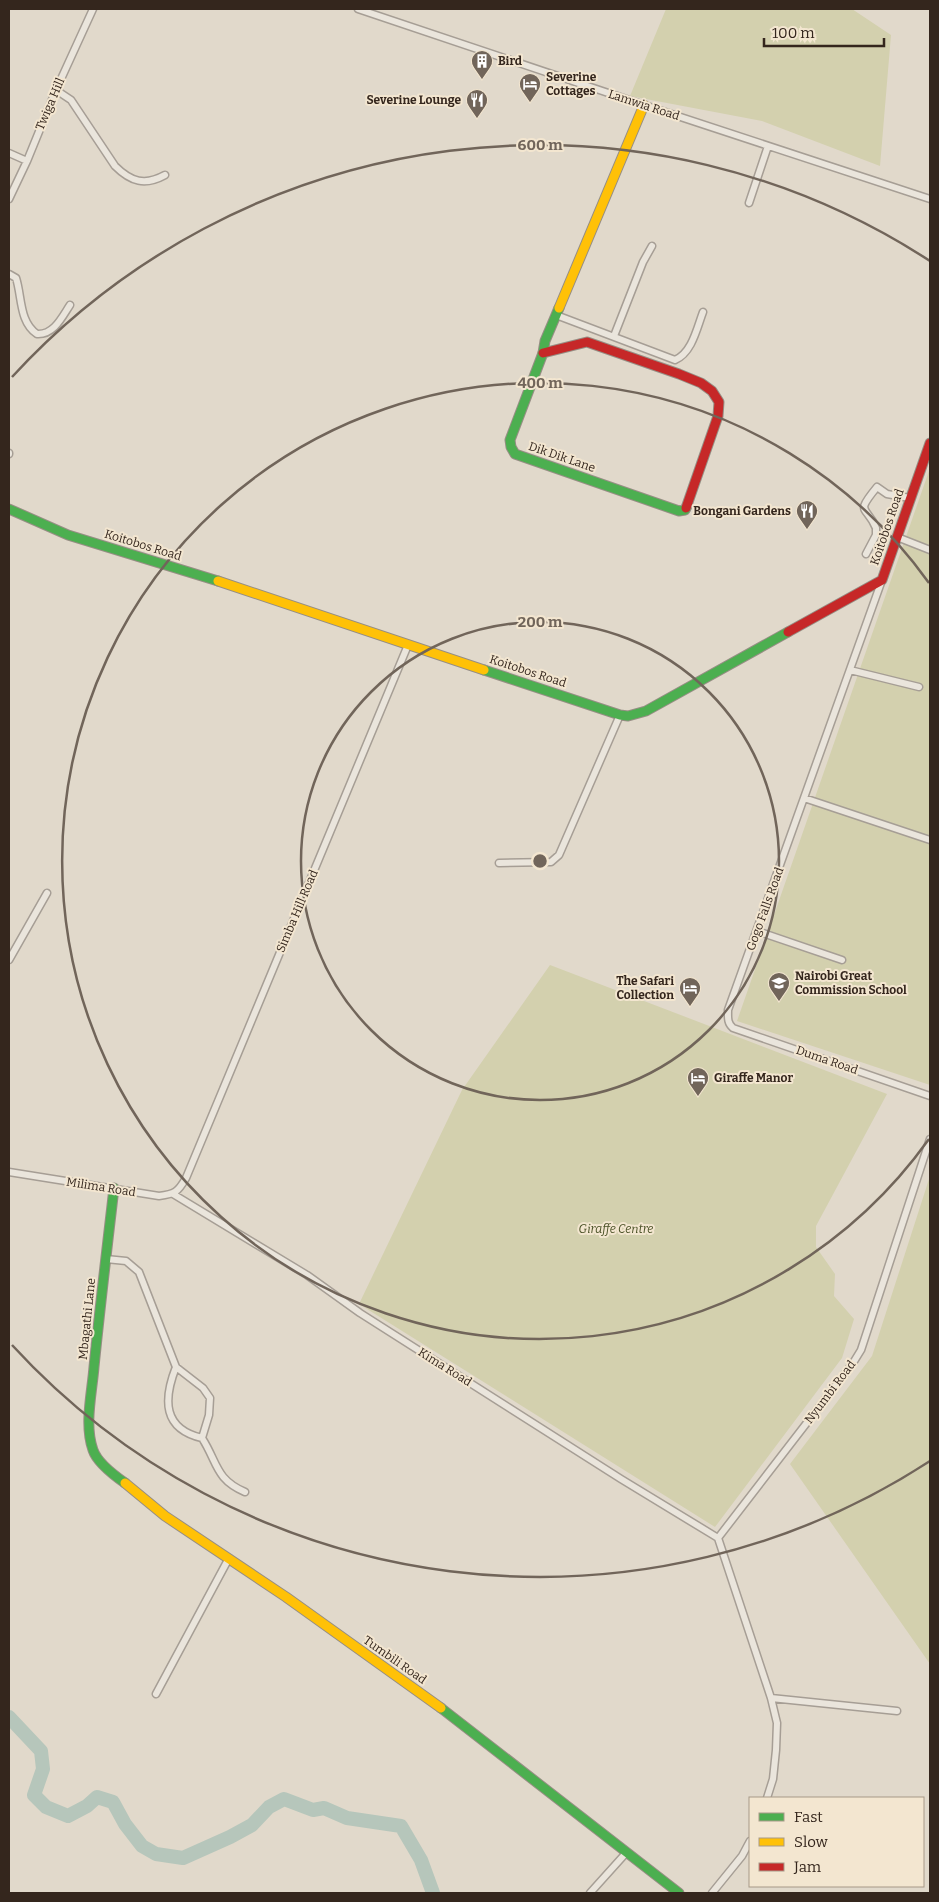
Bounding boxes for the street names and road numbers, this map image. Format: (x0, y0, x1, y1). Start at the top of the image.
street label: Twiga Hill (33, 75, 67, 132)
street label: Lamwia Road (606, 87, 682, 123)
street label: Dik Dik Lane (527, 439, 597, 475)
street label: Koitobos Road (867, 487, 907, 567)
street label: Koitobos Road (103, 527, 183, 563)
street label: Koitobos Road (488, 652, 568, 690)
street label: Gogo Falls Road (743, 865, 787, 953)
street label: Simba Hill Road (273, 868, 321, 954)
street label: Duma Road (794, 1043, 860, 1077)
street label: Milima Road (65, 1175, 137, 1199)
street label: Mbagathi Lane (76, 1277, 98, 1361)
street label: Kima Road (416, 1345, 474, 1389)
street label: Nyumbi Road (802, 1358, 858, 1426)
street label: Tumbili Road (361, 1633, 429, 1687)

